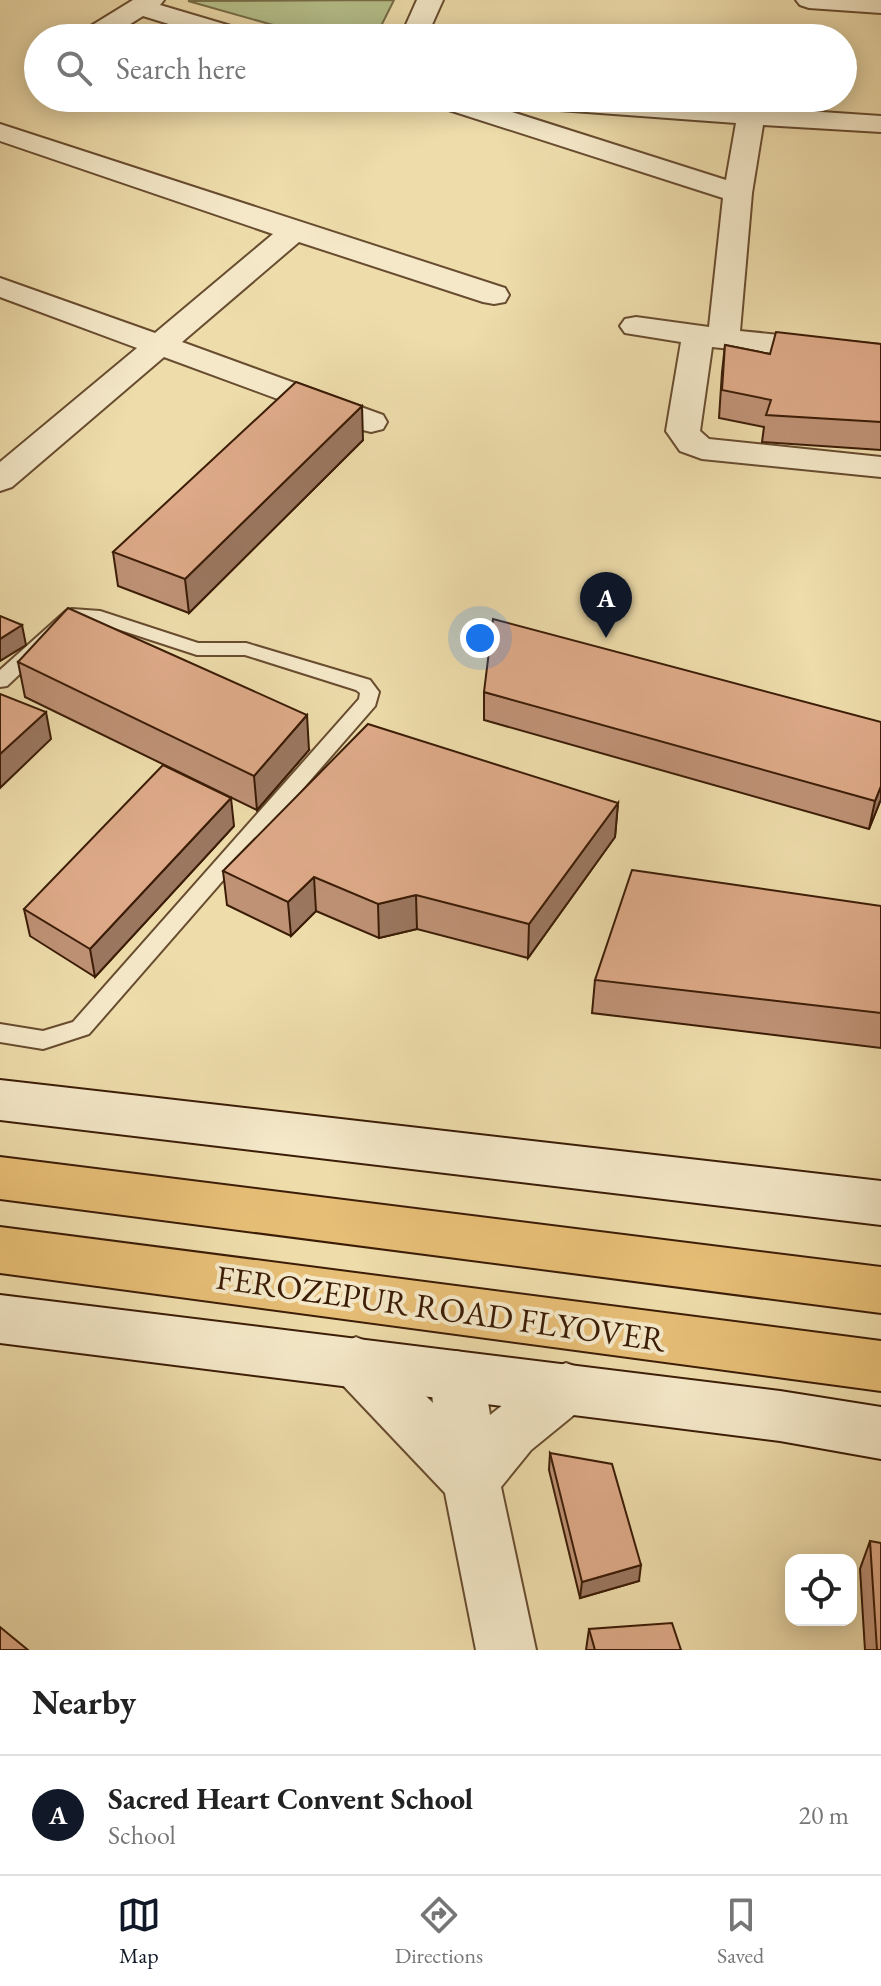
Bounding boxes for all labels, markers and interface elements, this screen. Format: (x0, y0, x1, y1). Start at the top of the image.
search box (24, 24, 857, 112)
icon: search (52, 46, 96, 90)
text: Search here (116, 49, 246, 88)
pin: A (580, 572, 632, 638)
your location (460, 618, 500, 658)
street label: FEROZEPUR ROAD FLYOVER (213, 1255, 669, 1361)
map controls (785, 1554, 857, 1626)
button: locate (785, 1554, 857, 1626)
text: Nearby (32, 1680, 136, 1724)
text: Sacred Heart Convent School (108, 1779, 473, 1818)
text: A (49, 1798, 67, 1832)
text: 20 m (799, 1798, 849, 1832)
text: School (108, 1818, 176, 1852)
tab: Map (117, 1893, 161, 1970)
tab: Directions (395, 1893, 483, 1970)
tab: Saved (717, 1893, 764, 1970)

